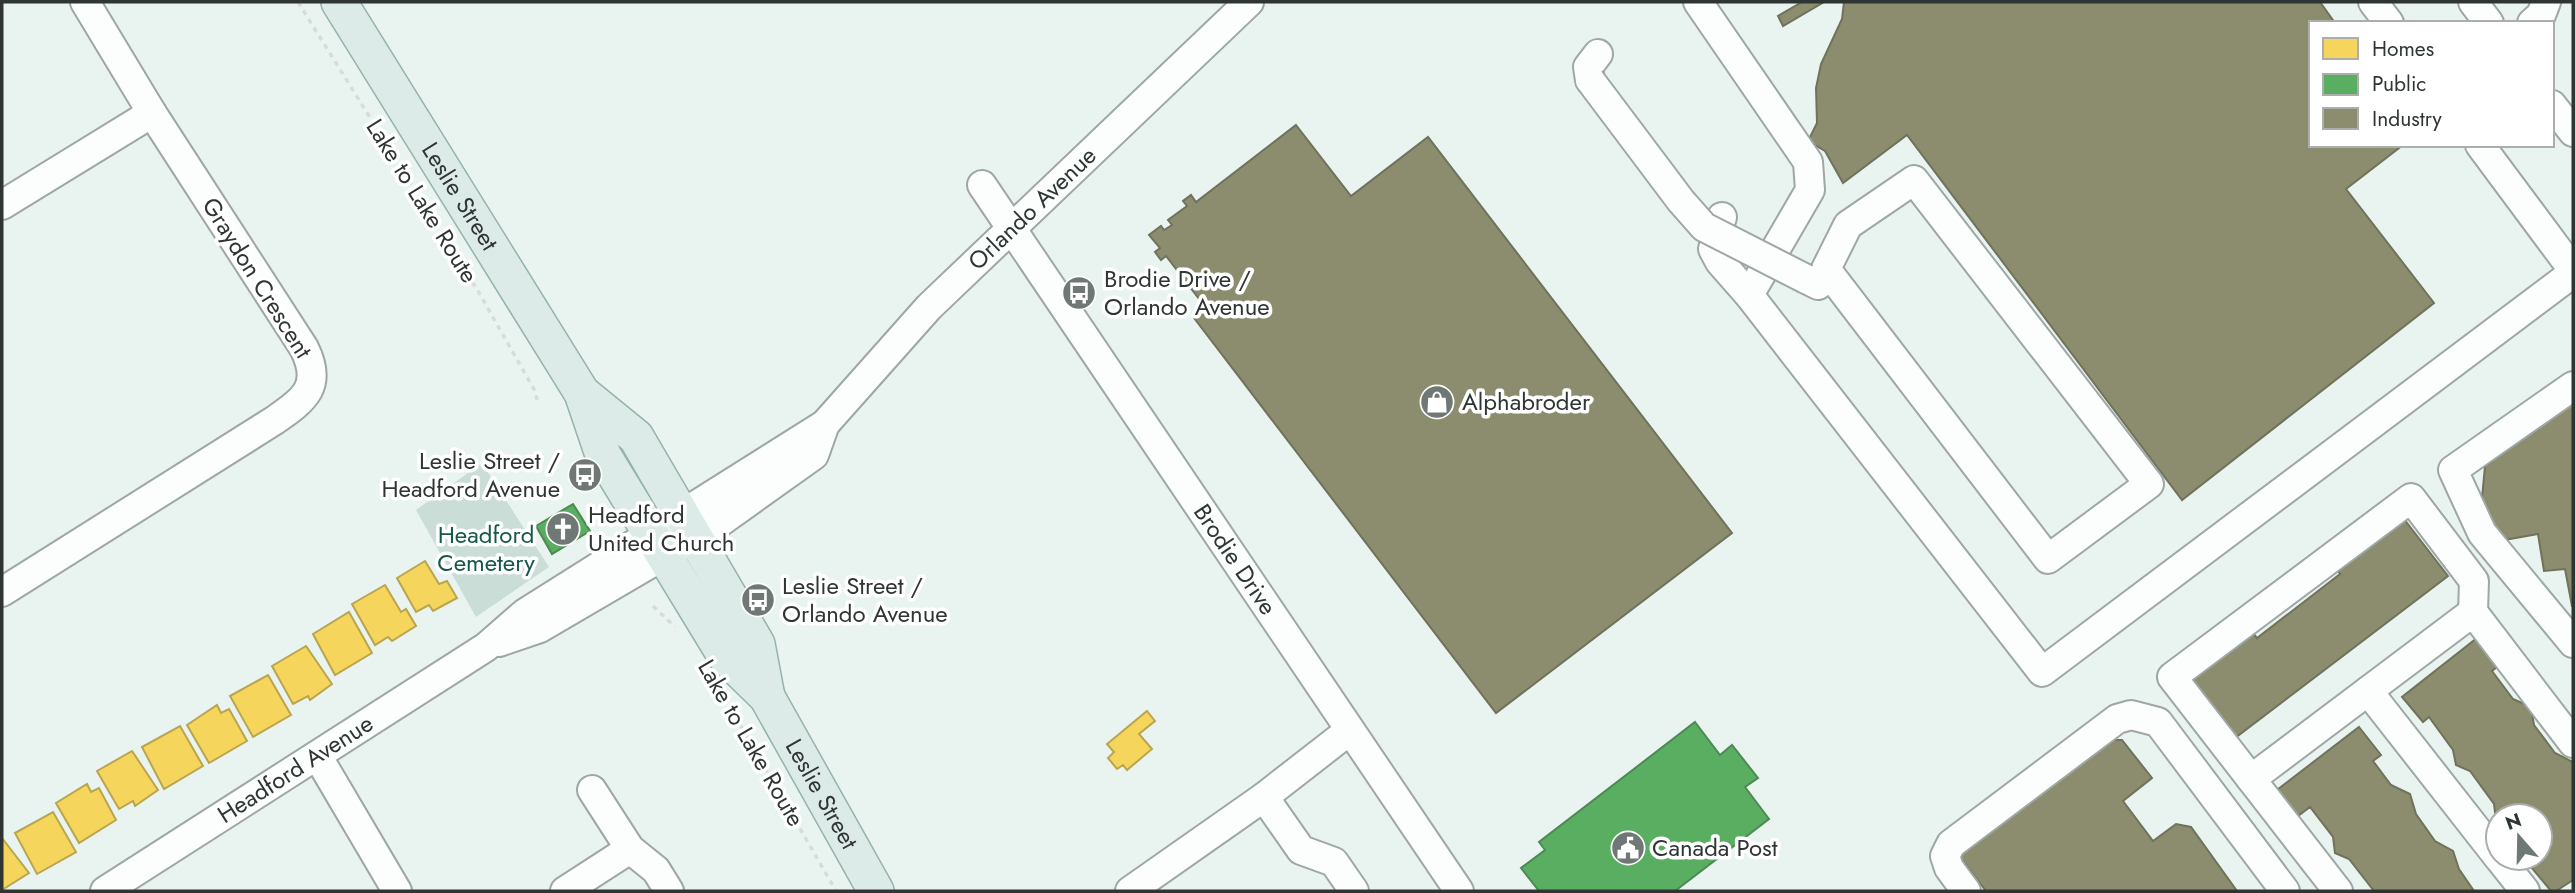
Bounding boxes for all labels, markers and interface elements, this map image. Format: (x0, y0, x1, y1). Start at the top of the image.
legend (2309, 21, 2554, 147)
text: Homes (2372, 34, 2434, 64)
text: Public (2372, 69, 2426, 99)
text: Industry (2372, 104, 2443, 134)
street label: Lake to Lake Route (358, 112, 487, 290)
street label: Leslie Street (413, 135, 507, 257)
street label: Orlando Avenue (960, 138, 1104, 278)
street label: Graydon Crescent (194, 190, 321, 365)
place label: Brodie Drive / Orlando Avenue (1104, 261, 1270, 324)
bus stop icon: Brodie Drive / Orlando Avenue (1060, 274, 1098, 312)
shop icon: Alphabroder (1418, 383, 1456, 421)
place label: Alphabroder (1462, 384, 1591, 419)
place label: Leslie Street / Headford Avenue (381, 443, 560, 506)
bus stop icon: Leslie Street / Headford Avenue (566, 456, 604, 494)
place label: Headford United Church (588, 497, 734, 560)
street label: Brodie Drive (1185, 497, 1286, 622)
church icon: Headford United Church (544, 510, 582, 548)
park label: Headford Cemetery (437, 517, 535, 580)
place label: Leslie Street / Orlando Avenue (782, 568, 948, 631)
bus stop icon: Leslie Street / Orlando Avenue (739, 581, 777, 619)
street label: Lake to Lake Route (689, 653, 813, 833)
street label: Headford Avenue (210, 706, 380, 832)
street label: Leslie Street (777, 732, 867, 856)
north arrow (2484, 802, 2554, 872)
text: N (2502, 806, 2525, 837)
public building icon: Canada Post (1609, 829, 1647, 867)
place label: Canada Post (1652, 830, 1778, 865)

